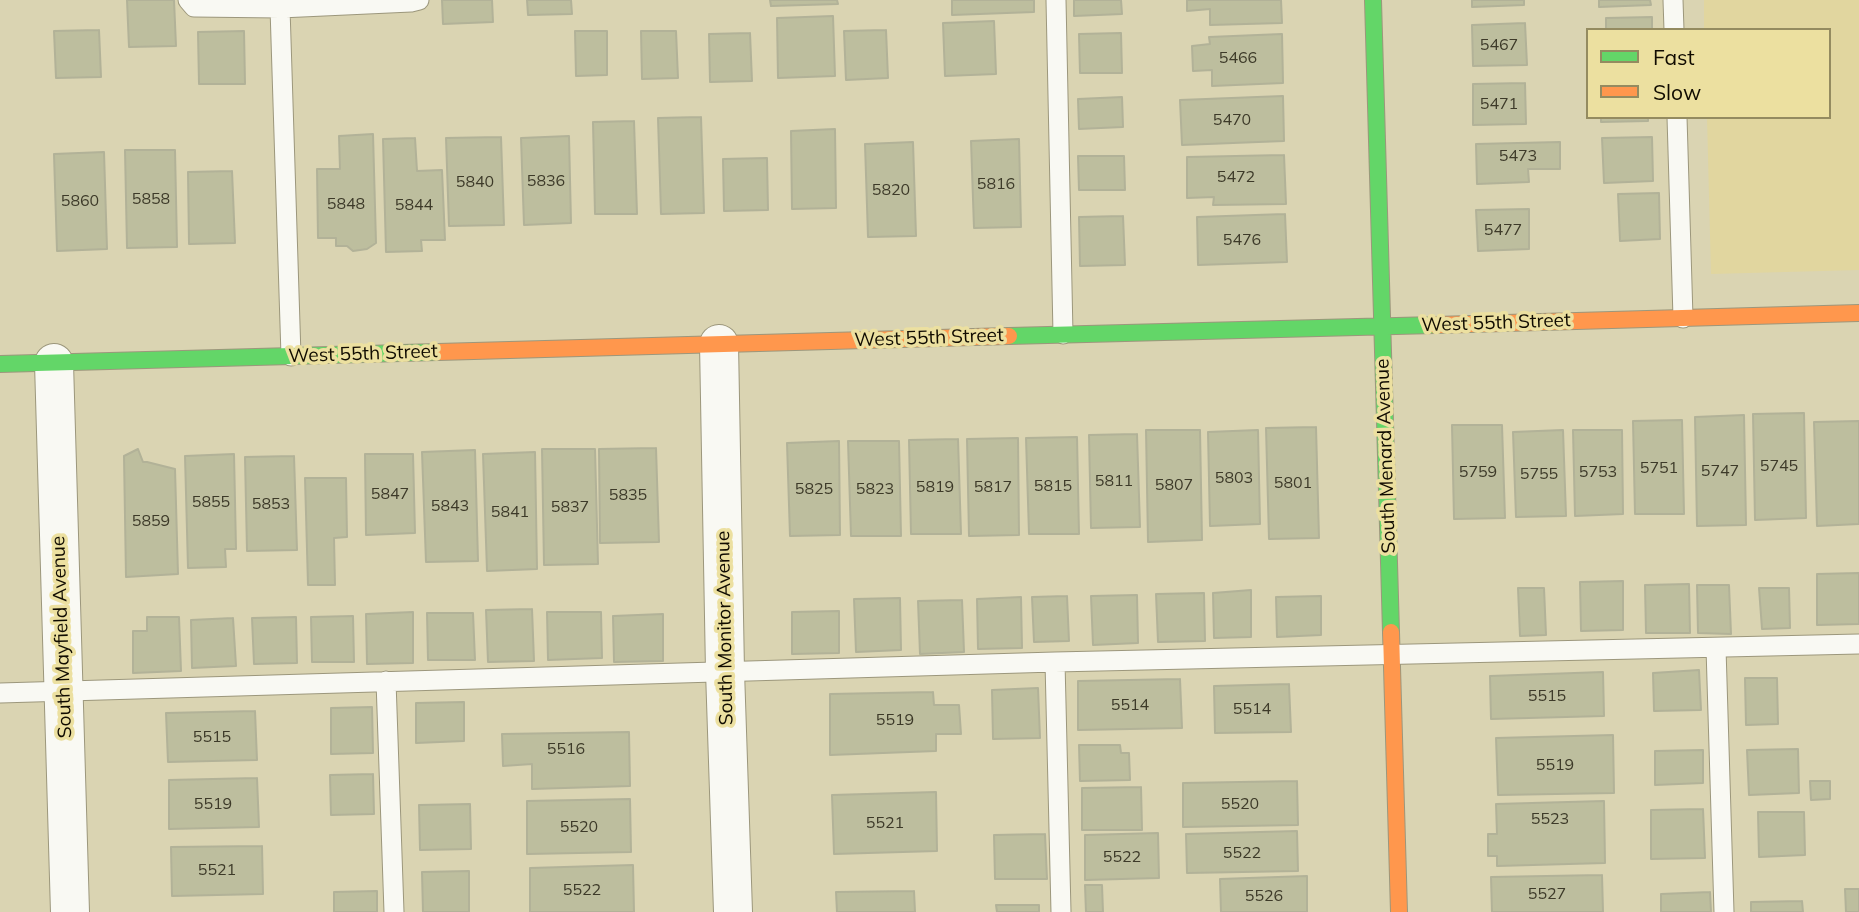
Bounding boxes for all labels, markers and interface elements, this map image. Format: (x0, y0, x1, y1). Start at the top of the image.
legend (1586, 28, 1831, 119)
house number: 5467 (1480, 35, 1518, 55)
text: Fast (1653, 44, 1695, 70)
house number: 5466 (1219, 48, 1257, 68)
text: Slow (1653, 79, 1701, 105)
house number: 5471 (1480, 94, 1518, 114)
house number: 5470 (1213, 110, 1251, 130)
house number: 5473 (1499, 146, 1537, 166)
house number: 5472 (1217, 167, 1255, 187)
house number: 5836 (527, 171, 565, 191)
house number: 5840 (456, 172, 494, 192)
house number: 5816 (977, 174, 1015, 194)
house number: 5820 (872, 180, 910, 200)
house number: 5858 (132, 189, 170, 209)
house number: 5860 (61, 191, 99, 211)
house number: 5848 (327, 194, 365, 214)
house number: 5844 (395, 195, 433, 215)
house number: 5477 (1484, 220, 1522, 240)
house number: 5476 (1223, 230, 1261, 250)
street label: West 55th Street (1421, 309, 1571, 337)
street label: West 55th Street (854, 324, 1004, 352)
street label: West 55th Street (288, 340, 438, 368)
street label: South Menard Avenue (1371, 358, 1401, 554)
house number: 5745 (1760, 456, 1798, 476)
house number: 5751 (1640, 458, 1678, 478)
house number: 5747 (1701, 461, 1739, 481)
house number: 5759 (1459, 462, 1497, 482)
house number: 5753 (1579, 462, 1617, 482)
house number: 5755 (1520, 464, 1558, 484)
house number: 5803 (1215, 468, 1253, 488)
house number: 5811 (1095, 471, 1133, 491)
house number: 5801 (1274, 473, 1312, 493)
house number: 5807 (1155, 475, 1193, 495)
house number: 5815 (1034, 476, 1072, 496)
house number: 5819 (916, 477, 954, 497)
house number: 5817 (974, 477, 1012, 497)
house number: 5825 (795, 479, 833, 499)
house number: 5823 (856, 479, 894, 499)
house number: 5847 (371, 484, 409, 504)
house number: 5835 (609, 485, 647, 505)
house number: 5855 (192, 492, 230, 512)
house number: 5853 (252, 494, 290, 514)
house number: 5843 (431, 496, 469, 516)
house number: 5837 (551, 497, 589, 517)
house number: 5841 (491, 502, 529, 522)
house number: 5859 (132, 511, 170, 531)
street label: South Monitor Avenue (712, 530, 738, 726)
street label: South Mayfield Avenue (47, 535, 77, 739)
house number: 5515 (1528, 686, 1566, 706)
house number: 5514 (1111, 695, 1149, 715)
house number: 5514 (1233, 699, 1271, 719)
house number: 5519 (876, 710, 914, 730)
house number: 5515 (193, 727, 231, 747)
house number: 5516 (547, 739, 585, 759)
house number: 5519 (1536, 755, 1574, 775)
house number: 5519 (194, 794, 232, 814)
house number: 5520 (1221, 794, 1259, 814)
house number: 5523 (1531, 809, 1569, 829)
house number: 5521 (866, 813, 904, 833)
house number: 5520 (560, 817, 598, 837)
house number: 5522 (1223, 843, 1261, 863)
house number: 5522 (1103, 847, 1141, 867)
house number: 5521 (198, 860, 236, 880)
house number: 5522 (563, 880, 601, 900)
house number: 5527 (1528, 884, 1566, 904)
house number: 5526 (1245, 886, 1283, 906)

